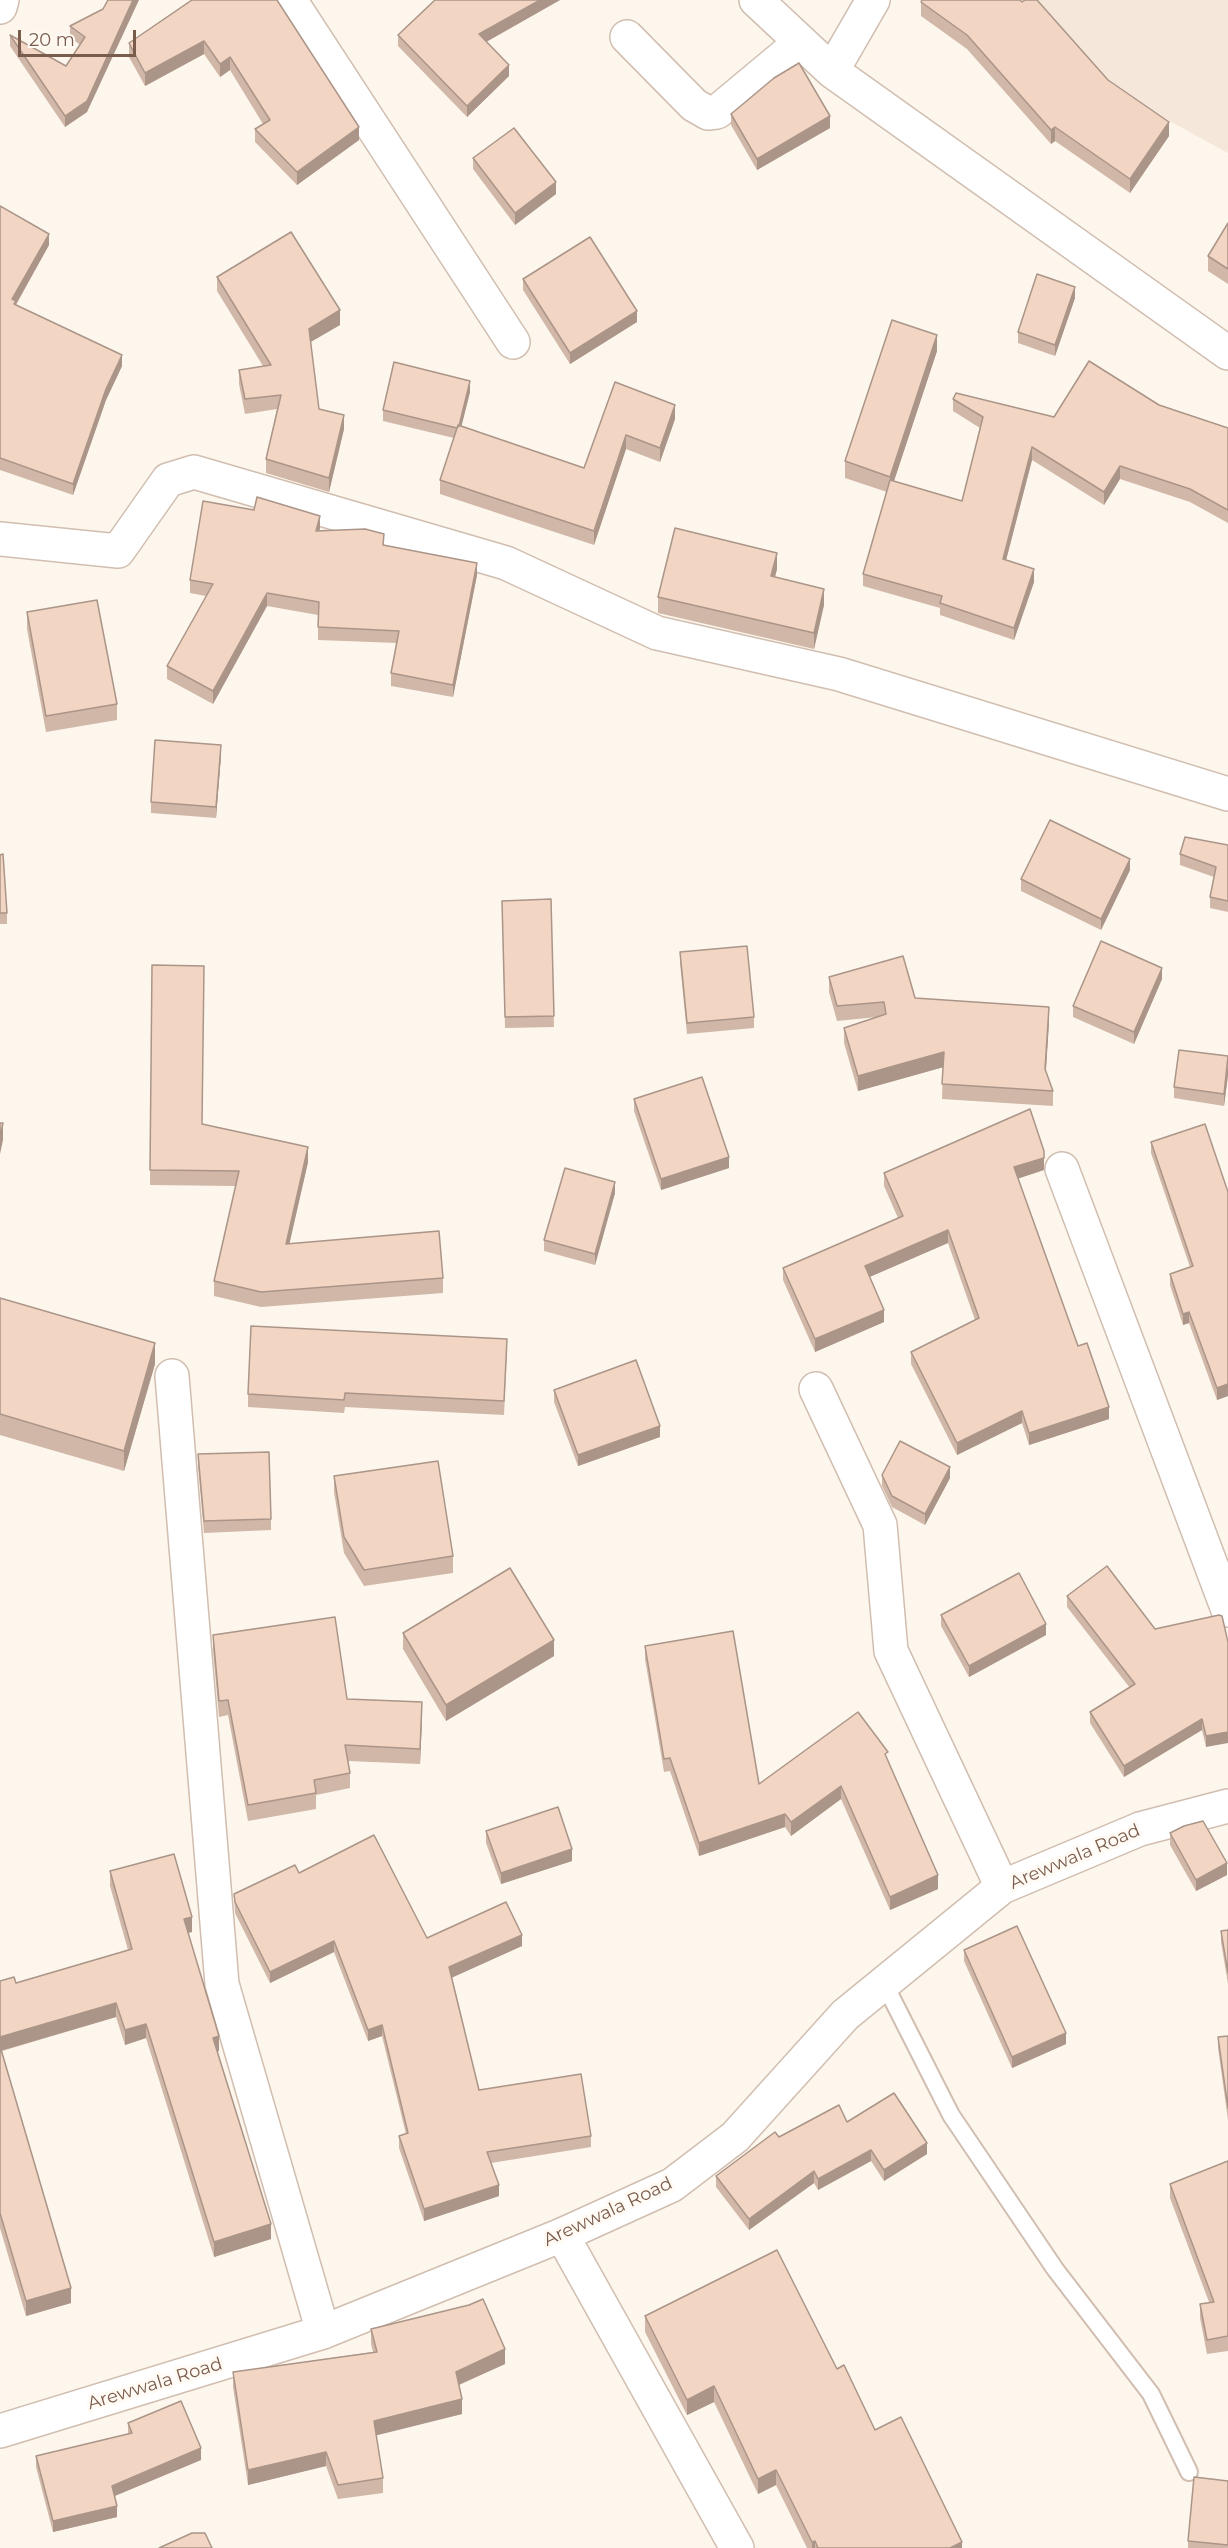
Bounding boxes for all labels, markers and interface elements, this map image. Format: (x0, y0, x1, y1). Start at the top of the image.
scale bar (21, 18, 140, 56)
text: 20 m (29, 29, 75, 51)
street label: Arewwala Road (1007, 1820, 1143, 1894)
street label: Arewwala Road (540, 2173, 676, 2251)
street label: Arewwala Road (85, 2353, 225, 2415)

